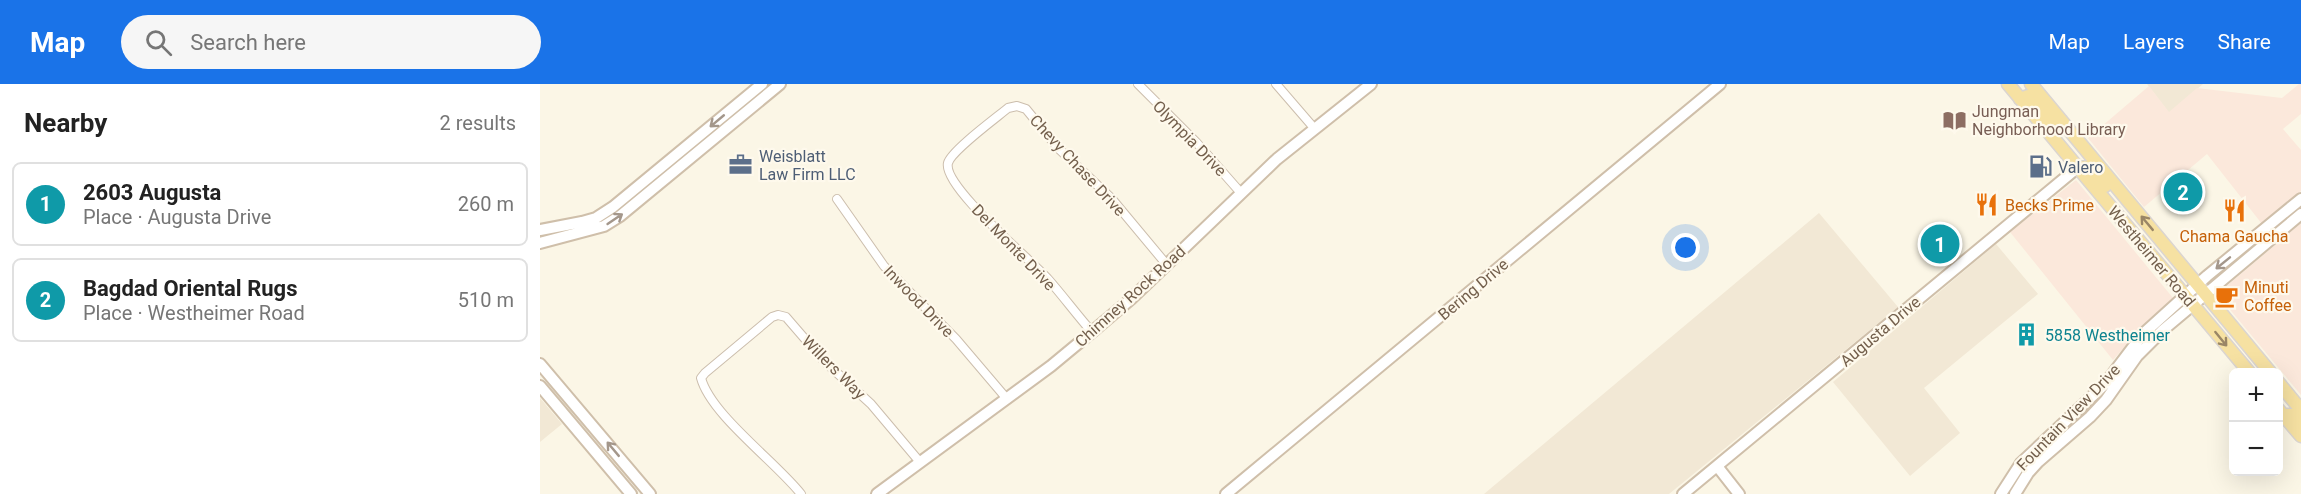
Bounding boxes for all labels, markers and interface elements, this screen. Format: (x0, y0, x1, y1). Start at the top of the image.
search box (121, 15, 541, 69)
text: Map (30, 26, 85, 59)
icon: search (142, 26, 175, 59)
text: Search here (190, 30, 306, 55)
text: Map (2048, 30, 2090, 54)
text: Layers (2123, 30, 2184, 54)
text: Share (2217, 30, 2271, 54)
street label: Olympia Drive (1149, 97, 1231, 180)
place label: Jungman Neighborhood Library (1972, 102, 2126, 139)
library icon: Jungman Neighborhood Library (1941, 107, 1967, 133)
text: Nearby (24, 108, 107, 138)
text: 2 results (440, 111, 516, 135)
street label: Chevy Chase Drive (1026, 111, 1129, 220)
one-way arrow (709, 115, 725, 128)
place label: Weisblatt Law Firm LLC (759, 147, 856, 184)
office icon: Weisblatt Law Firm LLC (728, 152, 754, 178)
fuel station icon: Valero (2027, 154, 2053, 180)
place label: Valero (2058, 158, 2103, 177)
pin: 2 (2164, 170, 2202, 214)
text: 2603 Augusta (83, 180, 221, 205)
text: 1 (40, 192, 51, 216)
text: 260 m (458, 192, 514, 216)
restaurant icon: Becks Prime (1974, 192, 2000, 218)
place label: Becks Prime (2005, 196, 2094, 215)
restaurant icon: Chama Gaucha (2221, 198, 2247, 224)
street label: Del Monte Drive (968, 200, 1060, 294)
street label: Westheimer Road (2104, 202, 2199, 311)
text: Place · Augusta Drive (83, 205, 271, 229)
one-way arrow (606, 212, 623, 224)
one-way arrow (2140, 215, 2153, 231)
pin: 1 (1920, 222, 1960, 266)
place label: Chama Gaucha (2180, 227, 2288, 246)
your location (1671, 233, 1700, 262)
street label: Chimney Rock Road (1071, 242, 1189, 351)
street label: Bering Drive (1434, 255, 1512, 324)
one-way arrow (2216, 256, 2232, 269)
street label: Inwood Drive (880, 262, 958, 341)
text: Bagdad Oriental Rugs (83, 276, 297, 301)
place label: Minuti Coffee (2244, 278, 2291, 315)
cafe icon: Minuti Coffee (2213, 283, 2239, 309)
text: 2 (40, 288, 51, 312)
text: 510 m (458, 288, 514, 312)
street label: Augusta Drive (1836, 292, 1924, 371)
text: Place · Westheimer Road (83, 301, 305, 325)
building icon: 5858 Westheimer (2014, 322, 2040, 348)
place label: 5858 Westheimer (2045, 326, 2171, 345)
one-way arrow (2214, 331, 2227, 347)
street label: Willers Way (798, 332, 870, 403)
street label: Fountain View Drive (2013, 360, 2124, 475)
map controls (2229, 368, 2283, 476)
button: + (2229, 368, 2283, 422)
button: − (2229, 422, 2283, 476)
one-way arrow (606, 441, 619, 457)

